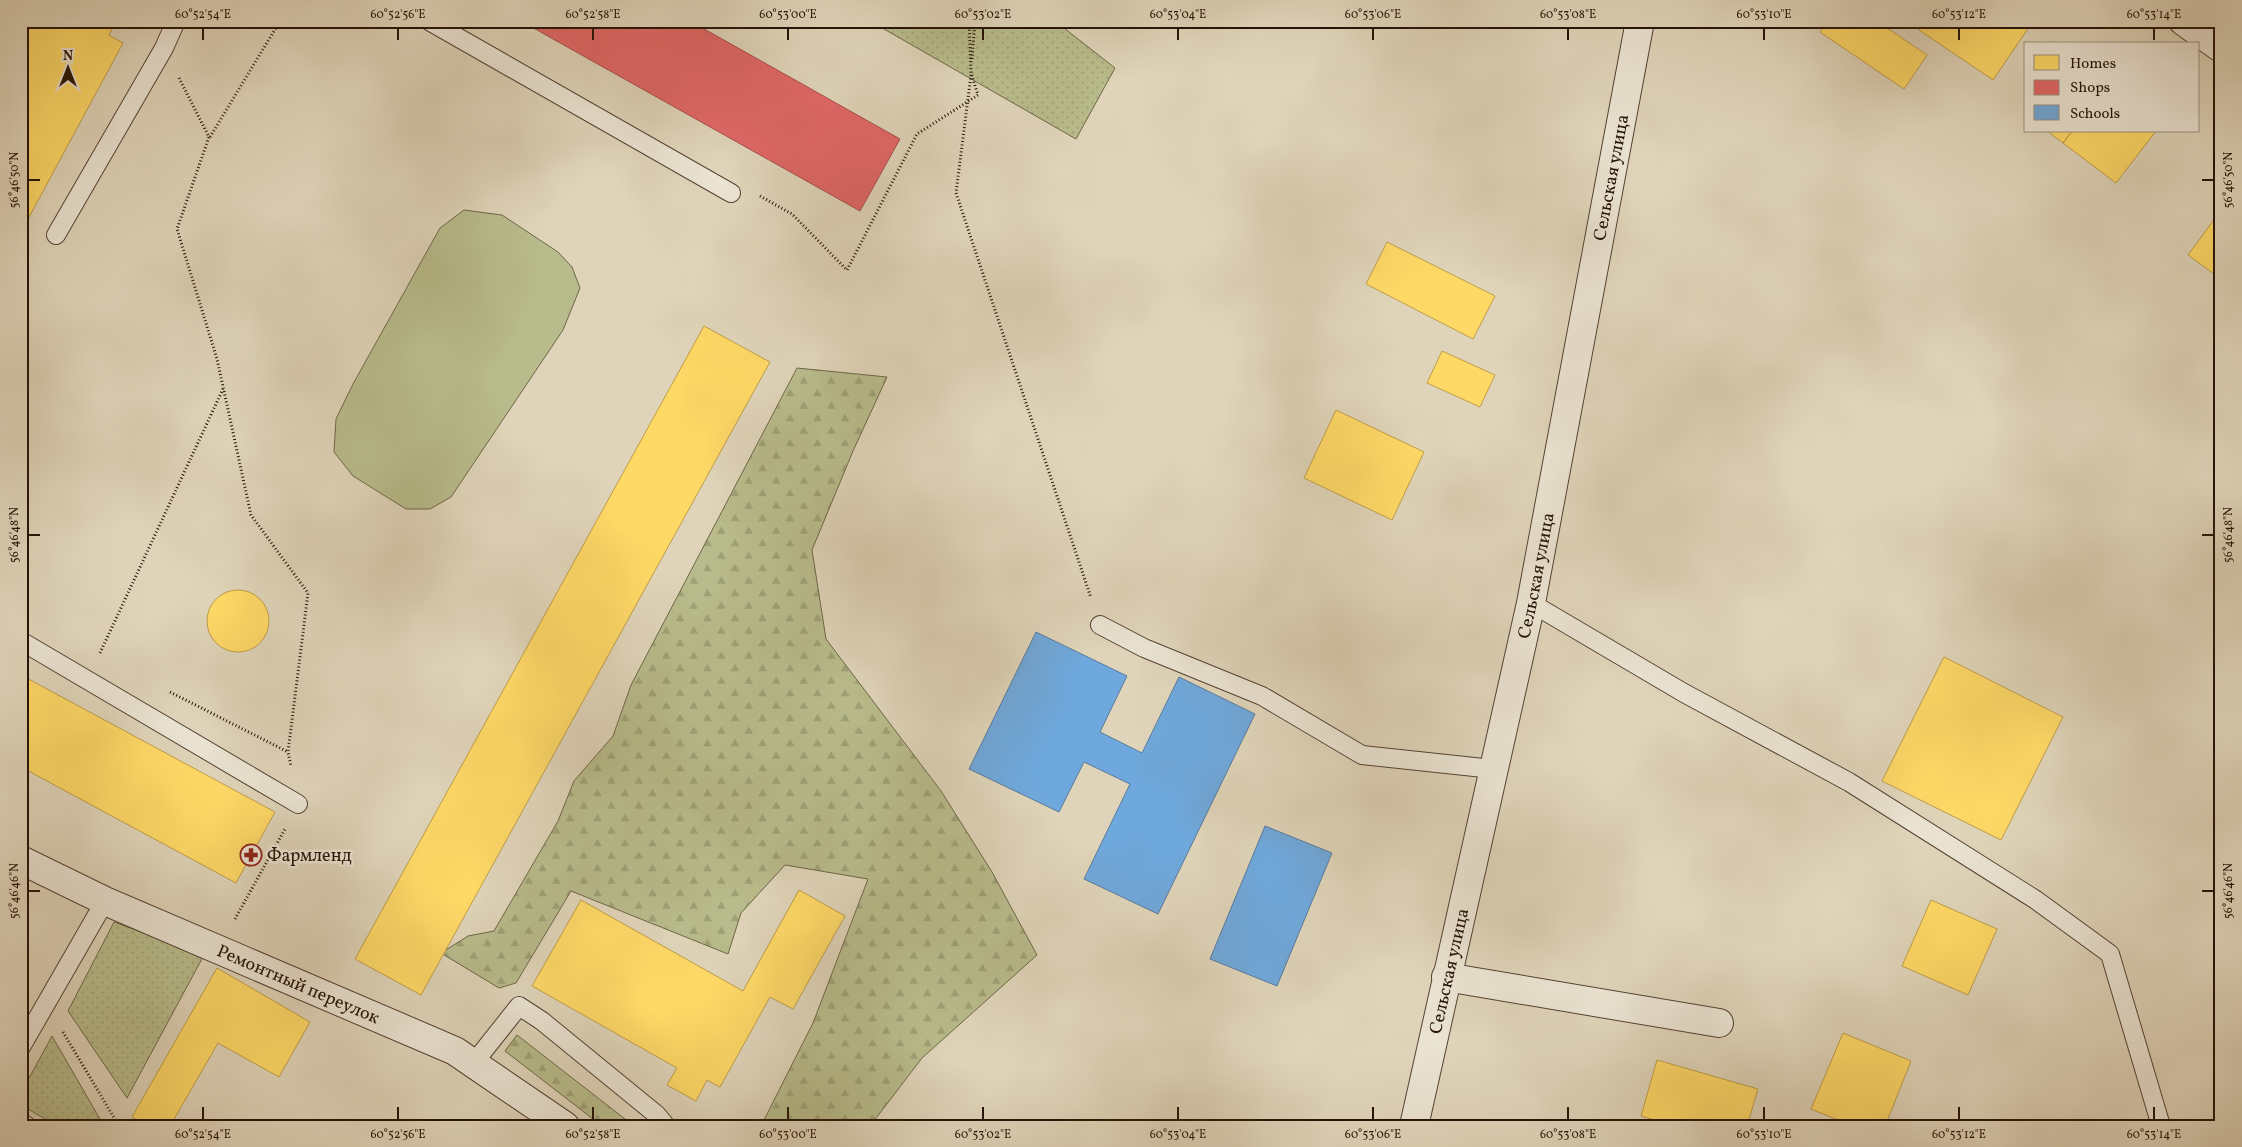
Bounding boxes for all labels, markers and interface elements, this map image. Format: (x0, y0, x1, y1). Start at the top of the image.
text: 60°52'54"E (175, 7, 231, 23)
text: 60°52'56"E (370, 7, 426, 23)
text: 60°52'58"E (565, 7, 621, 23)
text: 60°53'00"E (759, 7, 817, 23)
text: 60°53'02"E (955, 7, 1011, 23)
text: 60°53'04"E (1150, 7, 1206, 23)
text: 60°53'06"E (1345, 7, 1401, 23)
text: 60°53'08"E (1540, 7, 1596, 23)
text: 60°53'10"E (1737, 7, 1791, 23)
text: 60°53'12"E (1932, 7, 1986, 23)
text: 60°53'14"E (2127, 7, 2181, 23)
north arrow (42, 42, 92, 92)
legend (2024, 42, 2200, 132)
text: N (63, 47, 73, 66)
text: Homes (2070, 54, 2116, 75)
text: Shops (2070, 78, 2110, 99)
text: Schools (2070, 104, 2120, 125)
street label: Сельская улица (1588, 112, 1636, 243)
text: 56°46'50"N (7, 152, 23, 208)
text: 56°46'50"N (2221, 152, 2237, 208)
text: 56°46'48"N (7, 507, 23, 563)
text: 56°46'48"N (2221, 507, 2237, 563)
street label: Сельская улица (1512, 510, 1562, 641)
pharmacy icon: Фармленд (239, 843, 263, 867)
place label: Фармленд (267, 844, 352, 869)
text: 56°46'46"N (7, 863, 23, 919)
text: 56°46'46"N (2221, 863, 2237, 919)
street label: Сельская улица (1424, 906, 1476, 1036)
street label: Ремонтный переулок (213, 939, 383, 1031)
text: 60°52'54"E (175, 1127, 231, 1143)
text: 60°52'56"E (370, 1127, 426, 1143)
text: 60°52'58"E (565, 1127, 621, 1143)
text: 60°53'00"E (759, 1127, 817, 1143)
text: 60°53'02"E (955, 1127, 1011, 1143)
text: 60°53'04"E (1150, 1127, 1206, 1143)
text: 60°53'06"E (1345, 1127, 1401, 1143)
text: 60°53'08"E (1540, 1127, 1596, 1143)
text: 60°53'10"E (1737, 1127, 1791, 1143)
text: 60°53'12"E (1932, 1127, 1986, 1143)
text: 60°53'14"E (2127, 1127, 2181, 1143)

